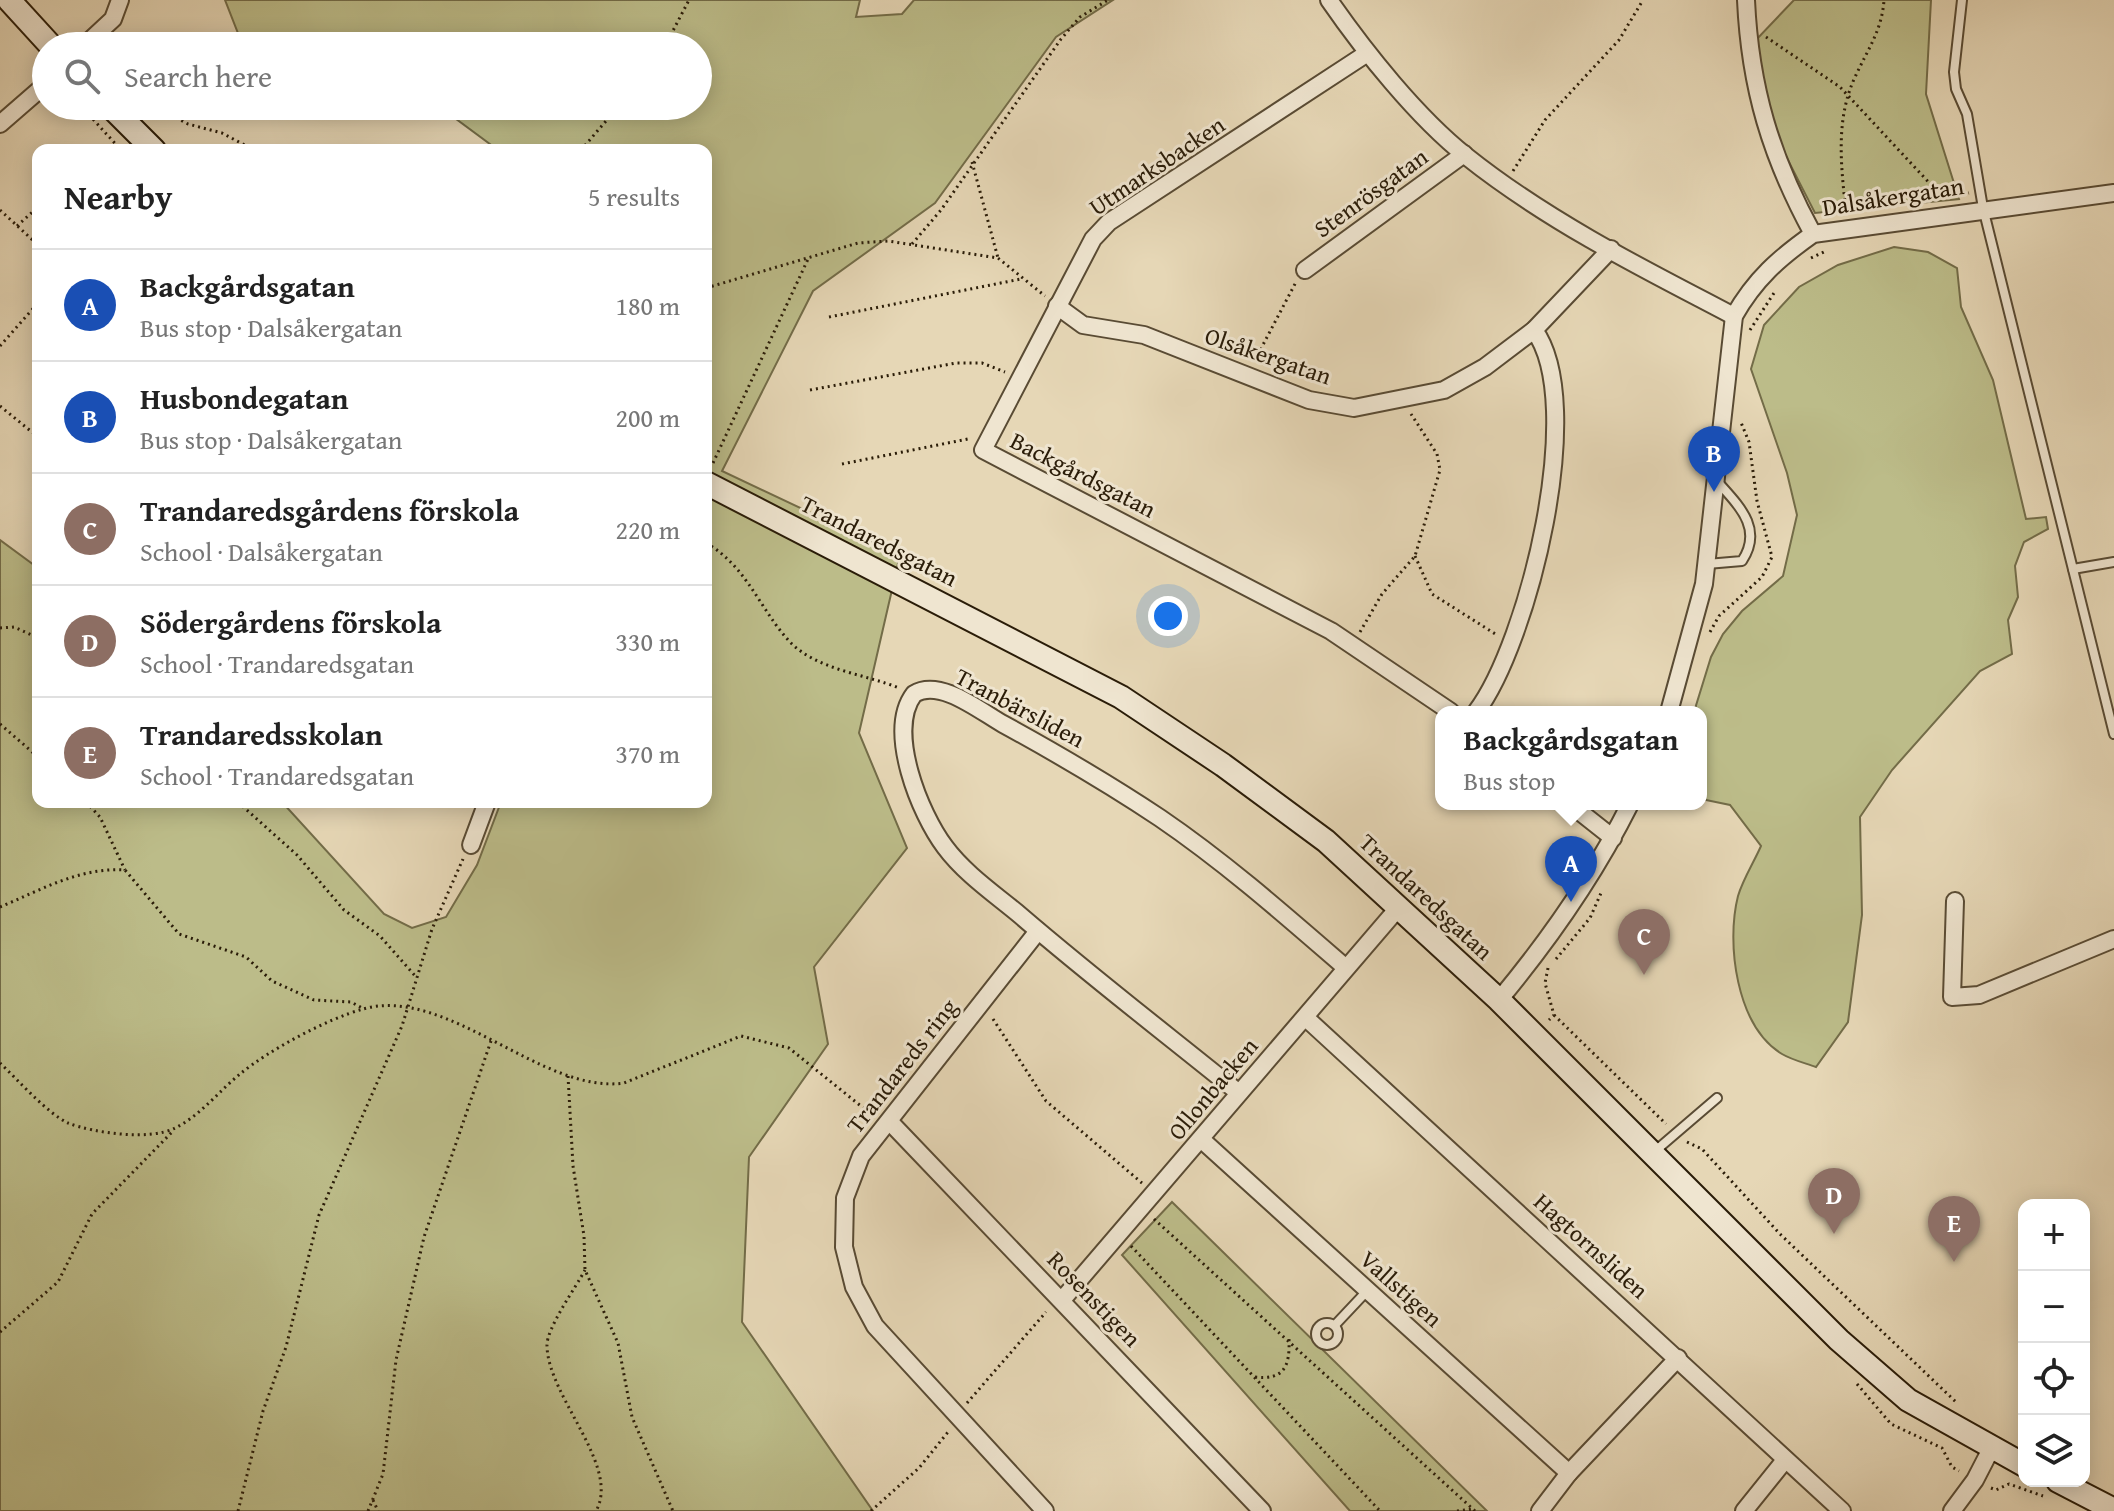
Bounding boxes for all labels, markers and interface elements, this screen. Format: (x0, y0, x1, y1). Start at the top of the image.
search box (32, 32, 712, 120)
icon: search (60, 54, 104, 98)
text: Search here (124, 54, 272, 98)
street label: Utmarksbacken (1082, 107, 1232, 224)
street label: Stenrösgatan (1307, 139, 1435, 246)
street label: Dalsåkergatan (1820, 168, 1967, 225)
text: Nearby (64, 172, 173, 221)
text: 5 results (588, 177, 680, 216)
text: Backgårdsgatan (140, 264, 355, 308)
text: A (82, 286, 98, 325)
text: 180 m (615, 286, 680, 325)
text: Bus stop · Dalsåkergatan (140, 308, 402, 347)
street label: Olsåkergatan (1200, 318, 1337, 394)
text: Husbondegatan (140, 376, 349, 420)
text: B (82, 398, 98, 437)
text: 200 m (615, 398, 680, 437)
text: Bus stop · Dalsåkergatan (140, 420, 402, 459)
street label: Backgårdsgatan (1004, 423, 1163, 527)
pin: B (1688, 426, 1740, 492)
street label: Trandaredsgatan (795, 486, 964, 595)
text: Trandaredsgårdens förskola (140, 488, 519, 532)
text: C (83, 510, 97, 549)
text: 220 m (615, 510, 680, 549)
text: School · Dalsåkergatan (140, 532, 383, 571)
your location (1148, 596, 1188, 636)
text: Södergårdens förskola (140, 600, 442, 644)
text: D (82, 622, 98, 661)
text: 330 m (615, 622, 680, 661)
text: School · Trandaredsgatan (140, 644, 414, 683)
street label: Tranbärsliden (949, 659, 1092, 757)
popup (1435, 706, 1707, 810)
text: Trandaredsskolan (140, 712, 383, 756)
text: Backgårdsgatan (1464, 717, 1678, 761)
text: E (83, 734, 97, 773)
text: 370 m (615, 734, 680, 773)
text: School · Trandaredsgatan (140, 756, 414, 795)
text: Bus stop (1464, 761, 1555, 800)
street label: Trandaredsgatan (1352, 825, 1501, 968)
pin: A (1545, 836, 1597, 902)
pin: C (1618, 909, 1670, 975)
street label: Trandareds ring (838, 991, 965, 1141)
street label: Ollonbacken (1159, 1029, 1266, 1148)
pin: D (1808, 1168, 1860, 1234)
street label: Hagtornsliden (1526, 1184, 1657, 1307)
pin: E (1928, 1196, 1980, 1262)
map controls (2018, 1199, 2090, 1487)
button: + (2018, 1199, 2090, 1271)
street label: Vallstigen (1352, 1242, 1451, 1336)
street label: Rosenstigen (1039, 1243, 1150, 1355)
button: − (2018, 1271, 2090, 1343)
button: locate (2018, 1343, 2090, 1415)
button: layers (2018, 1415, 2090, 1487)

